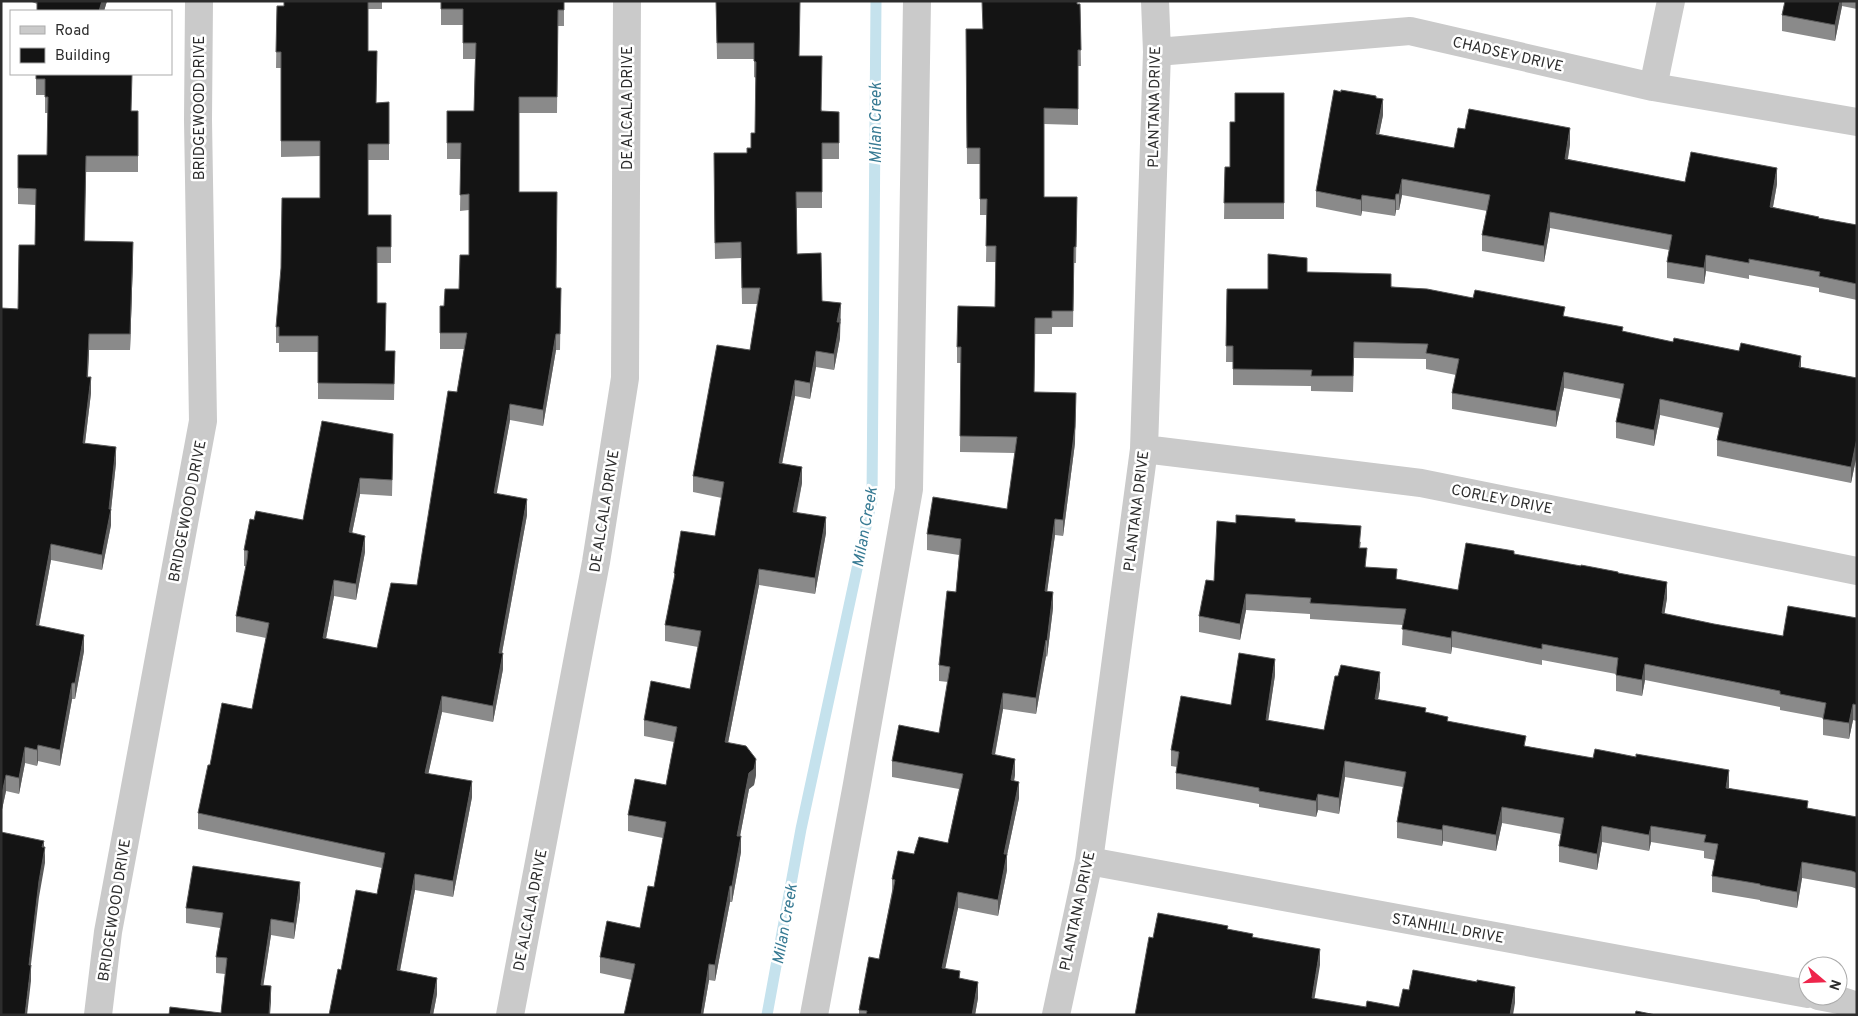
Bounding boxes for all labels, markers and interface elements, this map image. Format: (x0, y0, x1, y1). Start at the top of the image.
legend (10, 10, 172, 75)
text: Road (55, 22, 90, 41)
street label: CHADSEY DRIVE (1450, 33, 1565, 77)
street label: BRIDGEWOOD DRIVE (191, 36, 210, 180)
street label: DE ALCALA DRIVE (619, 46, 638, 170)
street label: PLANTANA DRIVE (1145, 46, 1166, 168)
text: Building (55, 47, 110, 66)
water label: Milan Creek (867, 81, 887, 164)
street label: BRIDGEWOOD DRIVE (165, 439, 212, 584)
street label: DE ALCALA DRIVE (586, 449, 625, 574)
street label: PLANTANA DRIVE (1121, 450, 1154, 573)
street label: CORLEY DRIVE (1449, 481, 1554, 520)
water label: Milan Creek (849, 485, 883, 569)
street label: BRIDGEWOOD DRIVE (95, 837, 136, 983)
street label: DE ALCALA DRIVE (510, 848, 553, 973)
street label: PLANTANA DRIVE (1057, 850, 1100, 973)
water label: Milan Creek (769, 882, 803, 966)
street label: STANHILL DRIVE (1390, 910, 1505, 949)
north arrow (1798, 956, 1848, 1006)
text: N (1824, 977, 1844, 992)

